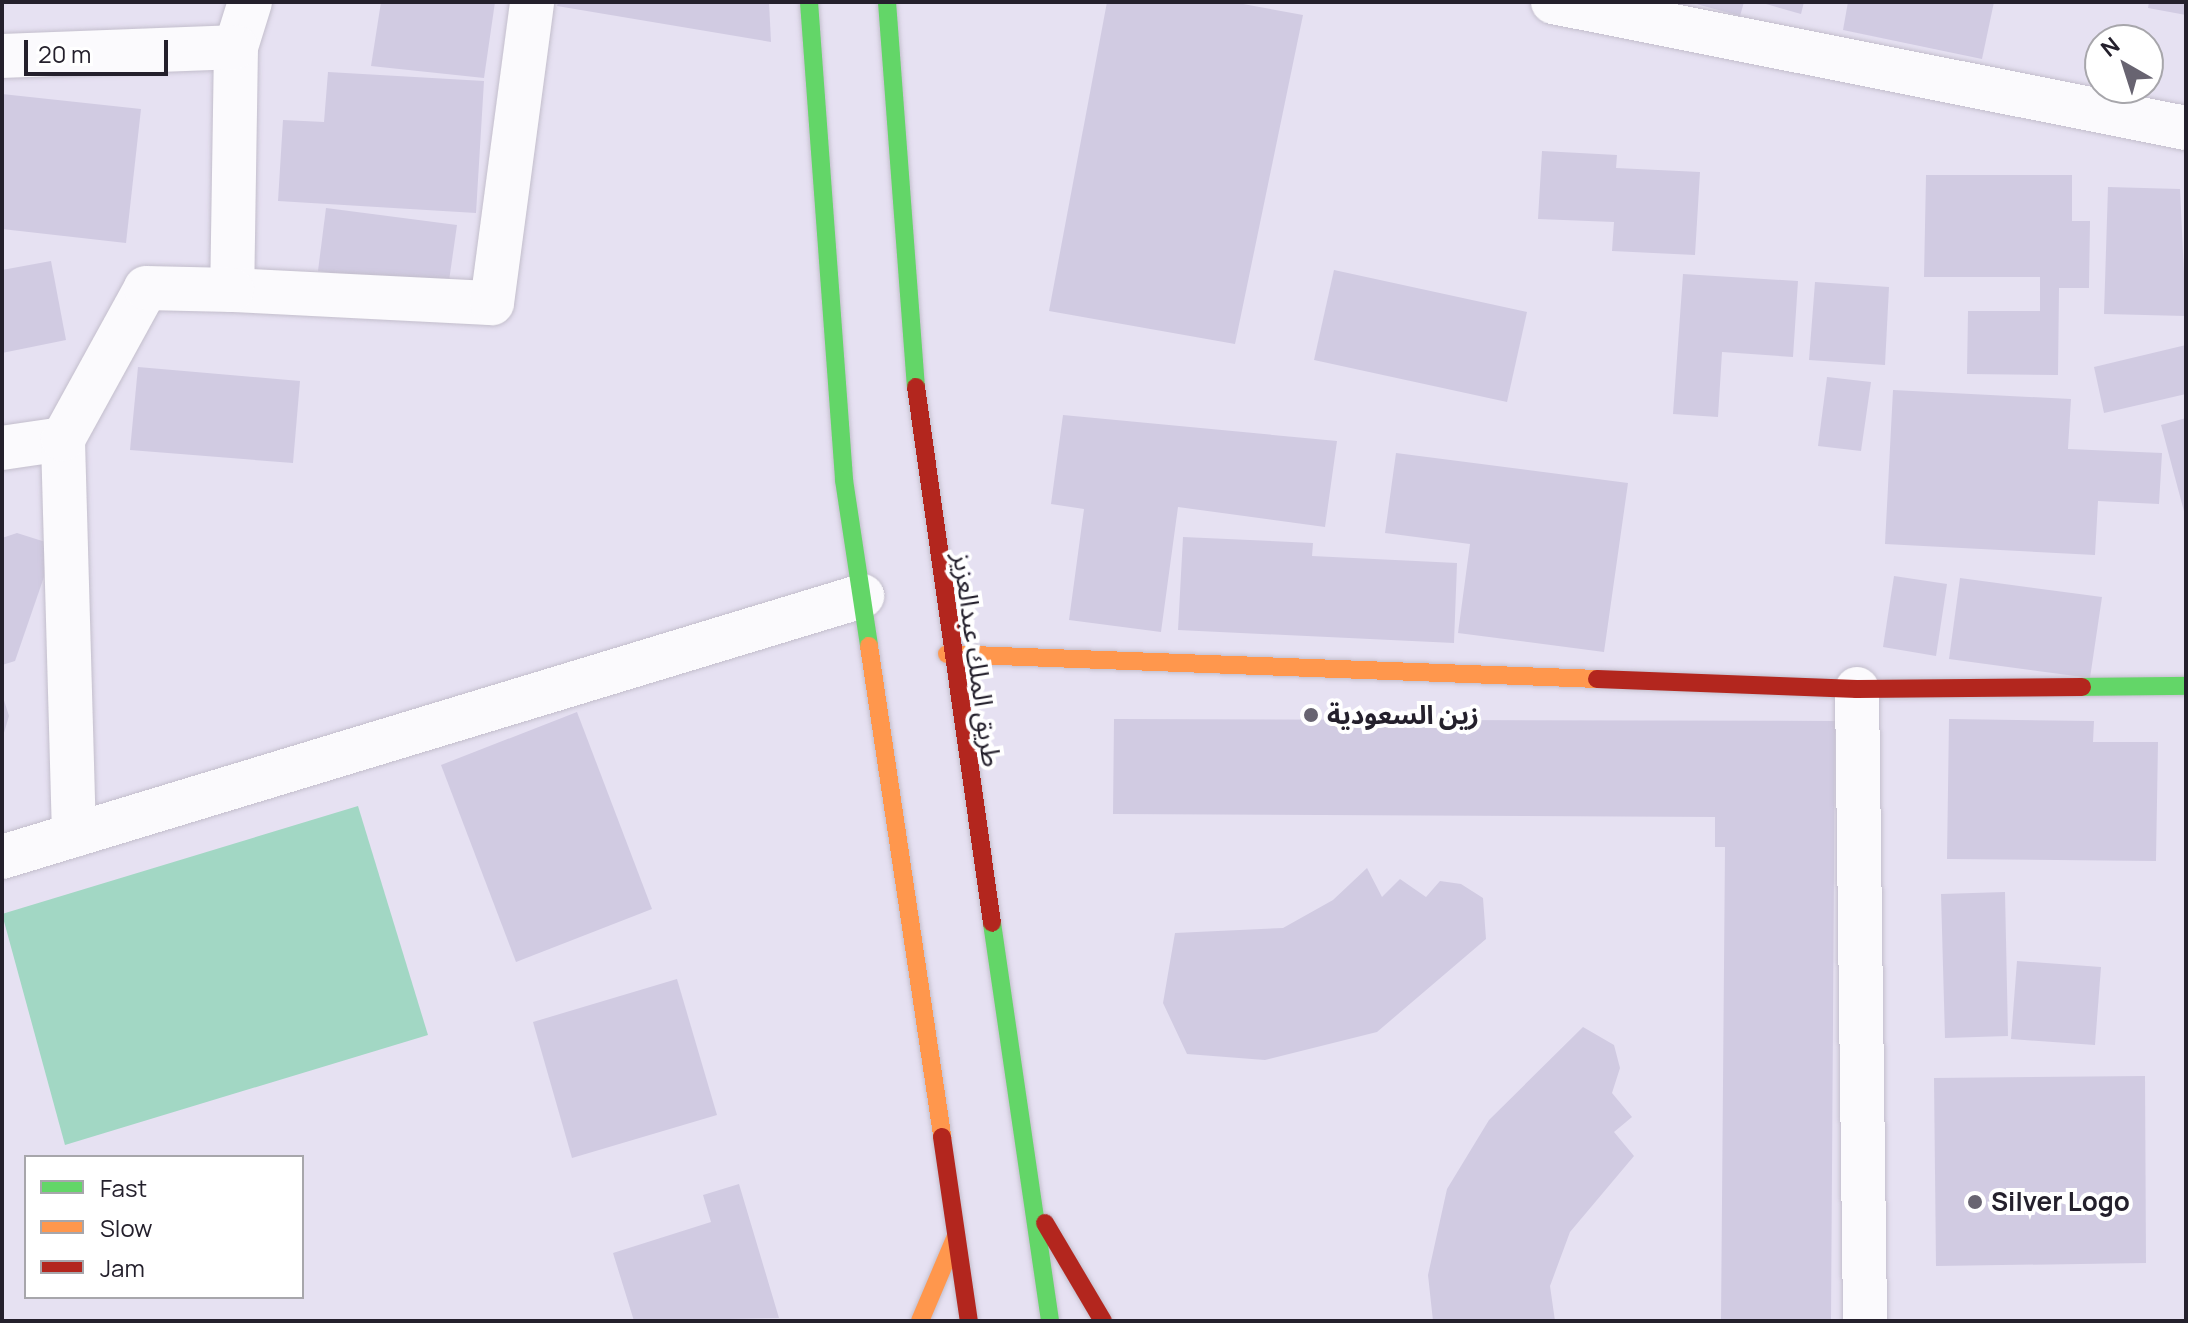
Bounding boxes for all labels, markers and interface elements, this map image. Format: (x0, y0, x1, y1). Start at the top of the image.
scale bar (28, 24, 172, 74)
north arrow (2084, 24, 2164, 104)
text: N (2095, 30, 2126, 64)
text: 20 m (38, 37, 91, 70)
street label: طريق الملك عبدالعزيز (947, 551, 1007, 769)
place label: زين السعودية (1327, 699, 1479, 731)
marker: زين السعودية (1302, 706, 1320, 724)
legend (24, 1155, 304, 1299)
text: Fast (100, 1171, 147, 1204)
place label: Silver Logo (1991, 1186, 2130, 1218)
marker: Silver Logo (1966, 1193, 1984, 1211)
text: Slow (100, 1211, 153, 1244)
text: Jam (100, 1251, 145, 1284)

